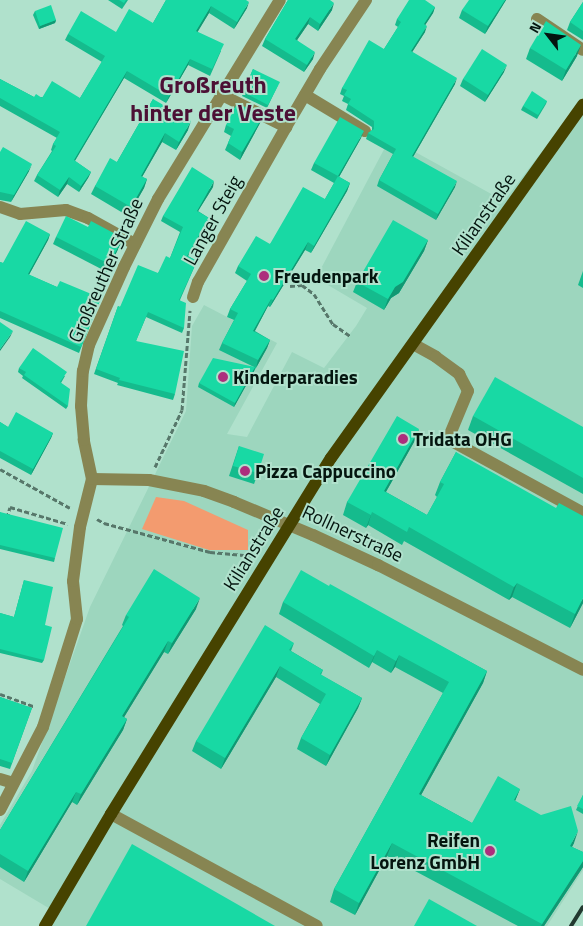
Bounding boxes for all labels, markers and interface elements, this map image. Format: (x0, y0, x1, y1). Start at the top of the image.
north arrow (523, 10, 573, 60)
text: N (523, 18, 546, 37)
district label: Großreuth hinter der Veste (130, 71, 296, 127)
street label: Kilianstraße (446, 168, 520, 260)
street label: Langer Steig (178, 171, 246, 269)
street label: Großreuther Straße (63, 194, 147, 346)
place label: Freudenpark (274, 265, 379, 287)
marker: Freudenpark (258, 270, 270, 282)
place label: Kinderparadies (233, 366, 358, 388)
marker: Kinderparadies (217, 371, 229, 383)
place label: Tridata OHG (413, 428, 512, 450)
marker: Tridata OHG (397, 433, 409, 445)
place label: Pizza Cappuccino (255, 460, 396, 482)
marker: Pizza Cappuccino (239, 465, 251, 477)
street label: Rollnerstraße (299, 500, 407, 566)
street label: Kilianstraße (218, 502, 288, 594)
place label: Reifen Lorenz GmbH (370, 829, 480, 873)
marker: Reifen Lorenz GmbH (484, 845, 496, 857)

